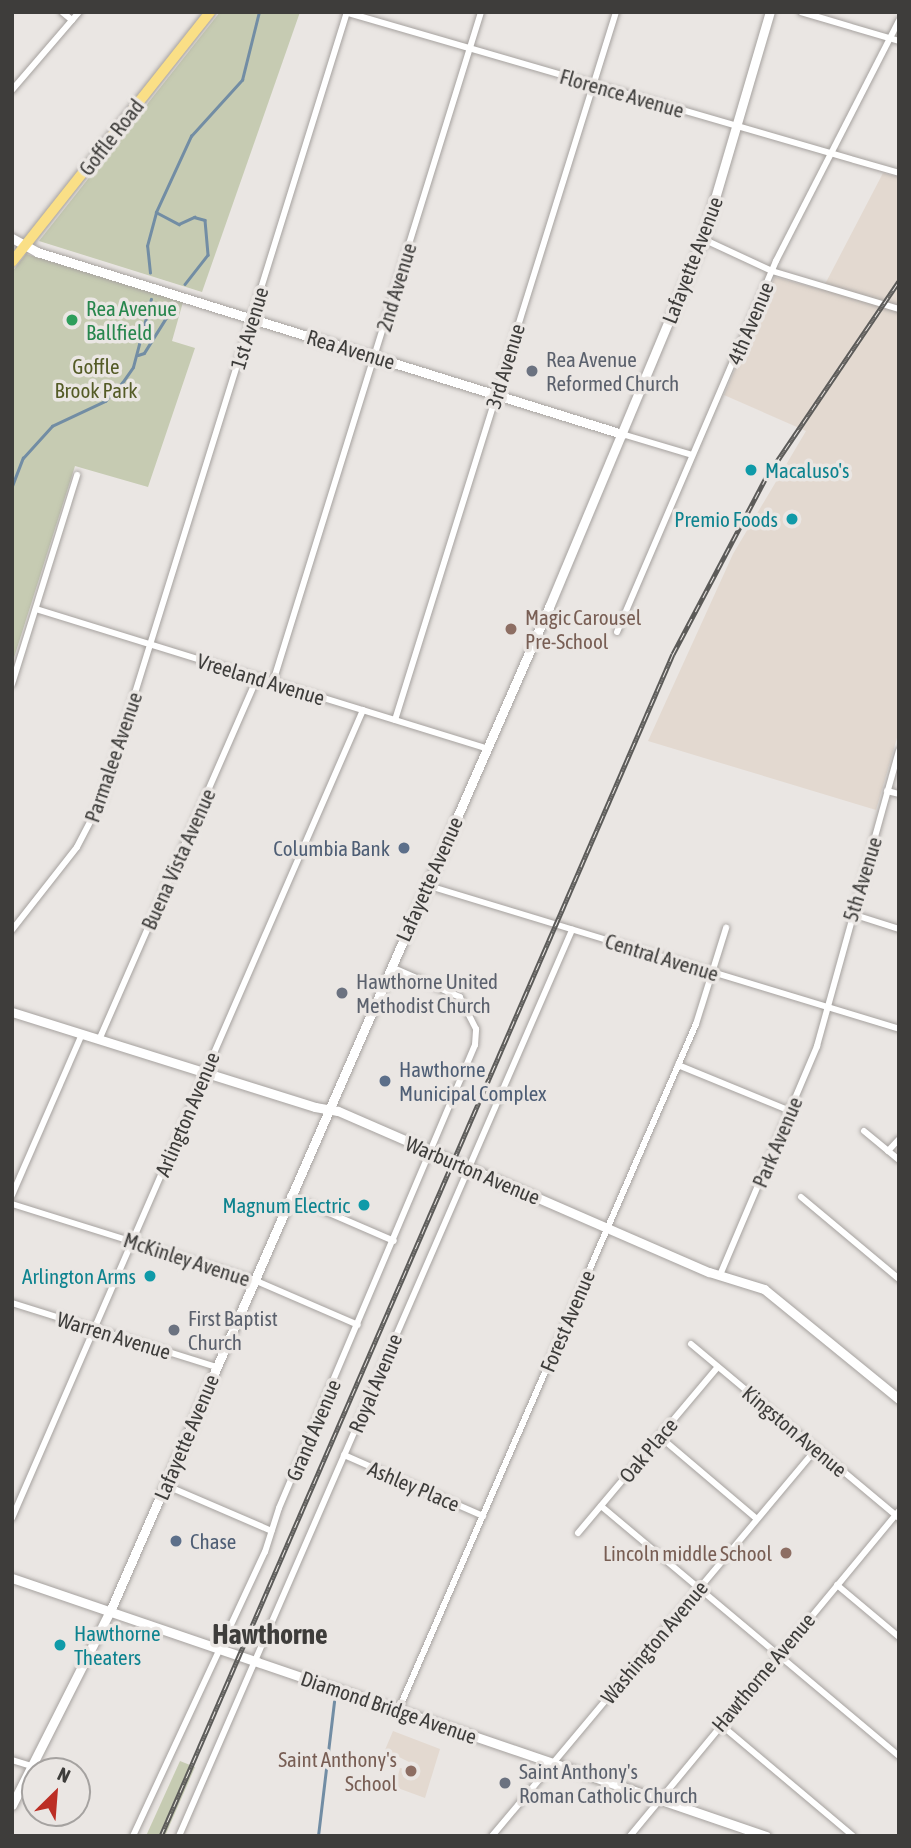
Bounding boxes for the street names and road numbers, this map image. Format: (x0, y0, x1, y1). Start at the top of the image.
street label: Florence Avenue (557, 63, 687, 123)
street label: Goffle Road (73, 94, 149, 180)
street label: Lafayette Avenue (656, 193, 728, 327)
street label: 2nd Avenue (371, 240, 421, 334)
street label: 4th Avenue (721, 278, 779, 368)
street label: 1st Avenue (225, 284, 273, 372)
street label: 3rd Avenue (480, 321, 530, 411)
street label: Rea Avenue (304, 324, 398, 374)
street label: Vreeland Avenue (194, 648, 328, 710)
street label: Parmalee Avenue (79, 689, 147, 825)
street label: Buena Vista Avenue (136, 785, 220, 933)
street label: Lafayette Avenue (390, 813, 468, 945)
street label: 5th Avenue (837, 834, 887, 924)
street label: Central Avenue (602, 928, 722, 986)
street label: Arlington Avenue (149, 1048, 225, 1180)
street label: Park Avenue (747, 1093, 807, 1191)
street label: Warburton Avenue (402, 1130, 544, 1210)
street label: McKinley Avenue (121, 1227, 253, 1291)
street label: Forest Avenue (534, 1266, 600, 1376)
street label: Warren Avenue (54, 1306, 174, 1364)
street label: Royal Avenue (343, 1330, 407, 1436)
street label: Lafayette Avenue (148, 1370, 224, 1504)
street label: Grand Avenue (280, 1375, 346, 1485)
street label: Kingston Avenue (738, 1380, 852, 1482)
street label: Oak Place (614, 1412, 682, 1488)
street label: Ashley Place (364, 1455, 464, 1517)
street label: Washington Avenue (595, 1575, 713, 1709)
street label: Hawthorne Avenue (706, 1607, 820, 1737)
street label: Diamond Bridge Avenue (298, 1665, 480, 1749)

